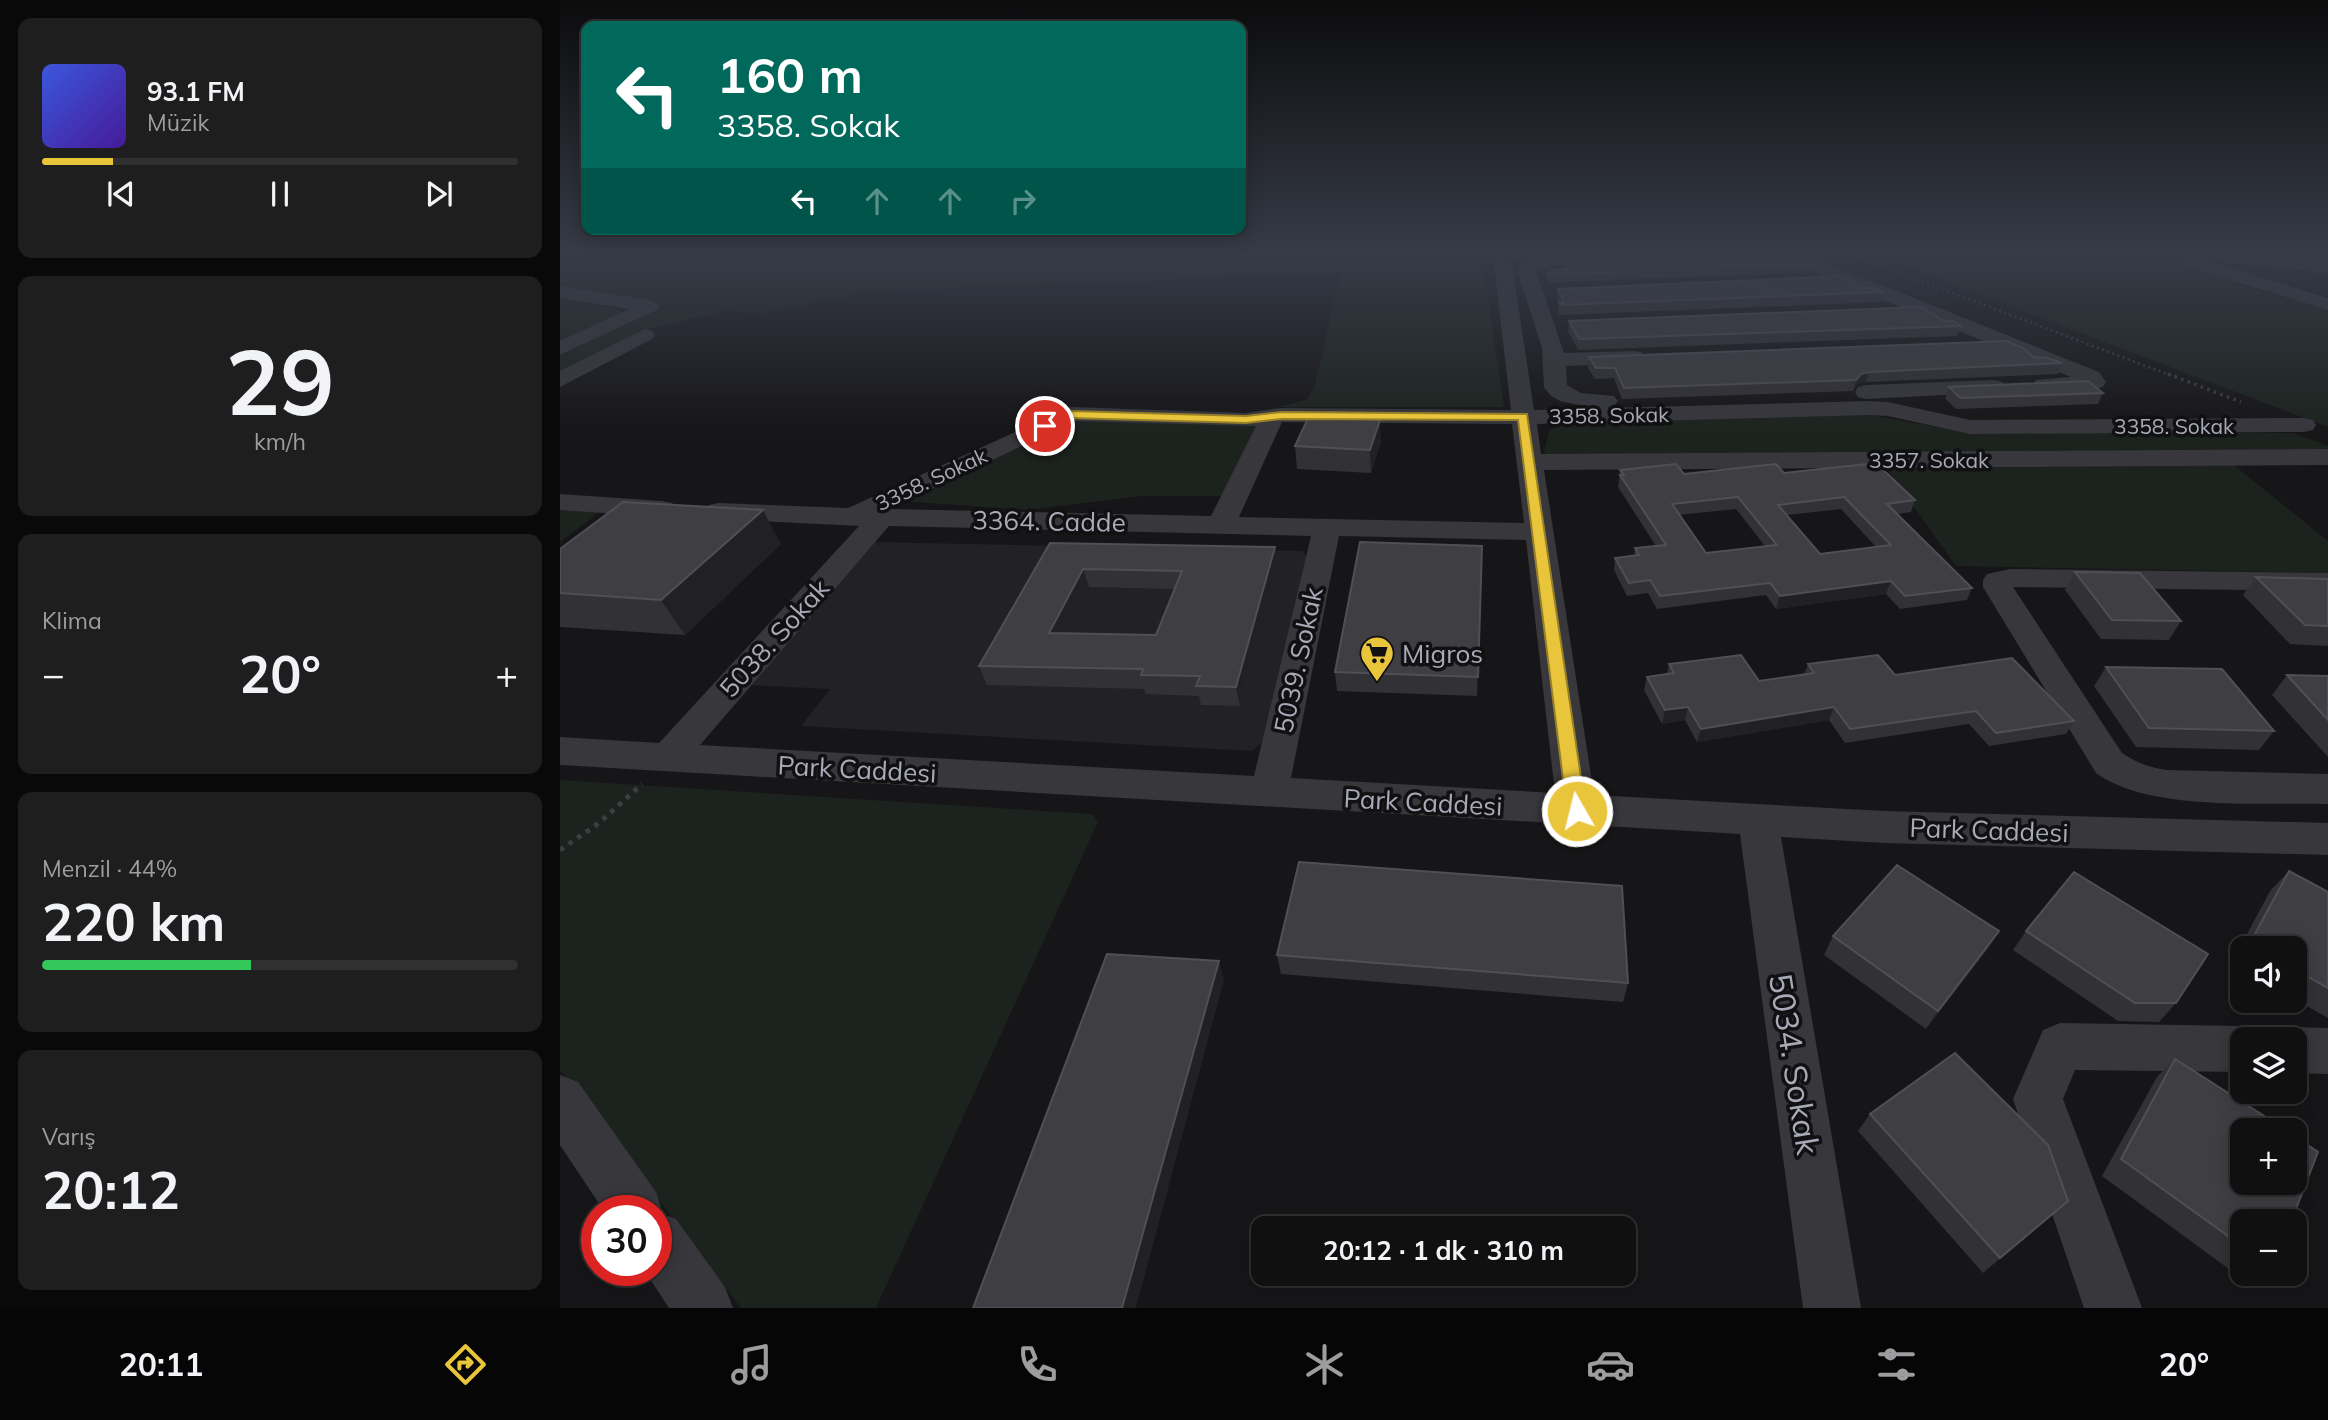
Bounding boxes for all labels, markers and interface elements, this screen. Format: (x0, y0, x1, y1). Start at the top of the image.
text: 160 m (717, 44, 863, 105)
icon: left (602, 49, 693, 140)
text: 93.1 FM (147, 75, 245, 108)
text: 3358. Sokak (717, 105, 900, 145)
text: Müzik (147, 108, 209, 137)
icon: previous (102, 175, 140, 213)
icon: pause (261, 175, 299, 213)
icon: next (420, 175, 458, 213)
icon: left (785, 182, 823, 220)
icon: ahead (858, 182, 896, 220)
icon: ahead (931, 182, 969, 220)
icon: right (1004, 182, 1042, 220)
text: 29 (225, 324, 335, 438)
pin (1015, 396, 1075, 456)
street label: 3358. Sokak (1549, 401, 1669, 429)
icon: arrive (1026, 407, 1064, 445)
street label: 3358. Sokak (2114, 413, 2234, 439)
text: km/h (254, 427, 306, 456)
street label: 3358. Sokak (871, 442, 991, 516)
street label: 3357. Sokak (1869, 447, 1989, 473)
street label: 3364. Cadde (972, 503, 1126, 539)
street label: 5038. Sokak (712, 571, 836, 704)
street label: 5039. Sokak (1266, 583, 1330, 736)
text: Klima (42, 606, 102, 635)
supermarket icon: Migros (1358, 634, 1396, 683)
place label: Migros (1402, 637, 1483, 670)
text: 20° (239, 641, 321, 706)
text: − (42, 650, 65, 698)
text: + (495, 650, 518, 698)
street label: Park Caddesi (777, 748, 937, 790)
position arrow (1540, 774, 1614, 848)
street label: Park Caddesi (1343, 781, 1503, 823)
street label: Park Caddesi (1909, 811, 2069, 849)
text: Menzil · 44% (42, 854, 177, 883)
text: 220 km (42, 889, 225, 954)
map controls (2230, 936, 2307, 1286)
button: sound (2230, 936, 2307, 1013)
street label: 5034. Sokak (1761, 971, 1829, 1158)
button: layers (2230, 1027, 2307, 1104)
button: + (2230, 1118, 2307, 1195)
text: Varış (42, 1122, 96, 1151)
text: 20:12 (42, 1157, 180, 1222)
speed limit sign: 30 (581, 1195, 672, 1286)
button: − (2230, 1209, 2307, 1286)
text: 20:12 · 1 dk · 310 m (1323, 1234, 1564, 1267)
icon: directions (441, 1340, 490, 1389)
icon: music (727, 1340, 776, 1389)
icon: phone (1013, 1340, 1062, 1389)
icon: climate (1300, 1340, 1349, 1389)
icon: car (1586, 1340, 1635, 1389)
icon: filters (1872, 1340, 1921, 1389)
text: 20:11 (119, 1344, 203, 1384)
text: 20° (2159, 1344, 2209, 1384)

